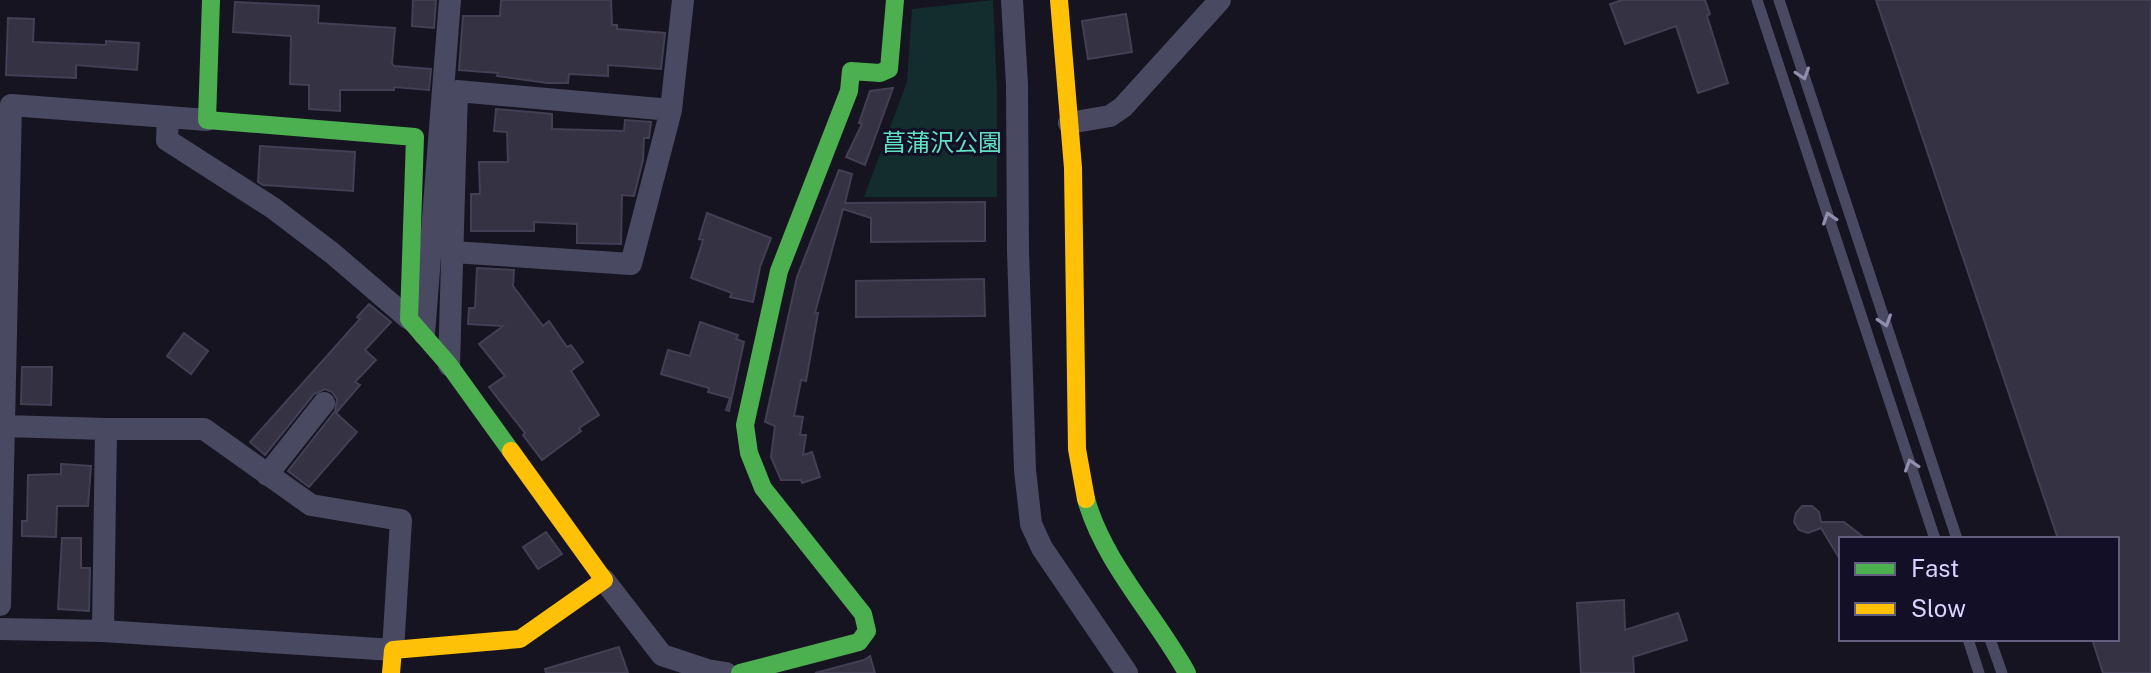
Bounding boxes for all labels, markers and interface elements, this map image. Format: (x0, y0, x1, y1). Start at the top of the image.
one-way arrow (1794, 67, 1810, 80)
park label: 菖蒲沢公園 (882, 128, 1002, 156)
one-way arrow (1822, 212, 1838, 225)
one-way arrow (1876, 314, 1892, 327)
one-way arrow (1904, 459, 1920, 473)
legend (1839, 537, 2119, 641)
text: Fast (1911, 554, 1959, 582)
text: Slow (1911, 594, 1966, 622)

